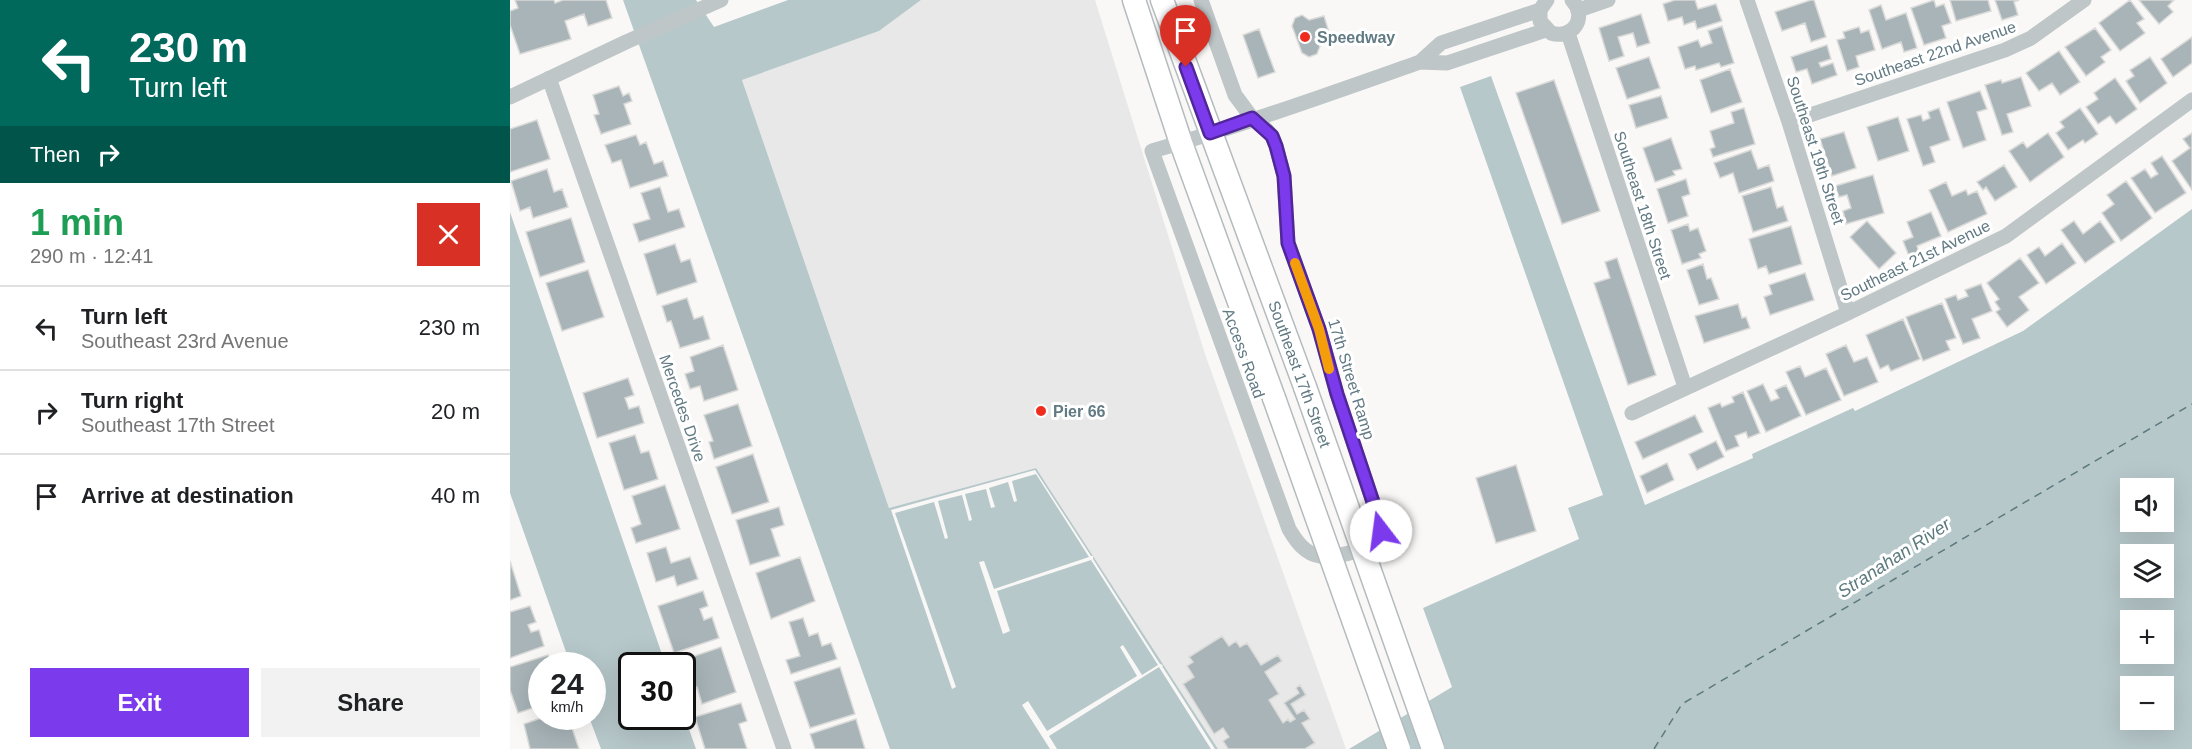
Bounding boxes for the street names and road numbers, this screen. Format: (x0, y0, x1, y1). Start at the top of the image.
street label: Southeast 22nd Avenue (1852, 18, 2018, 89)
street label: Southeast 19th Street (1784, 74, 1848, 227)
street label: Southeast 18th Street (1611, 129, 1675, 282)
street label: Southeast 21st Avenue (1838, 217, 1993, 304)
street label: Southeast 17th Street (1265, 299, 1334, 450)
street label: Access Road (1219, 306, 1268, 400)
street label: 17th Street Ramp (1325, 317, 1378, 442)
street label: Mercedes Drive (656, 352, 709, 464)

